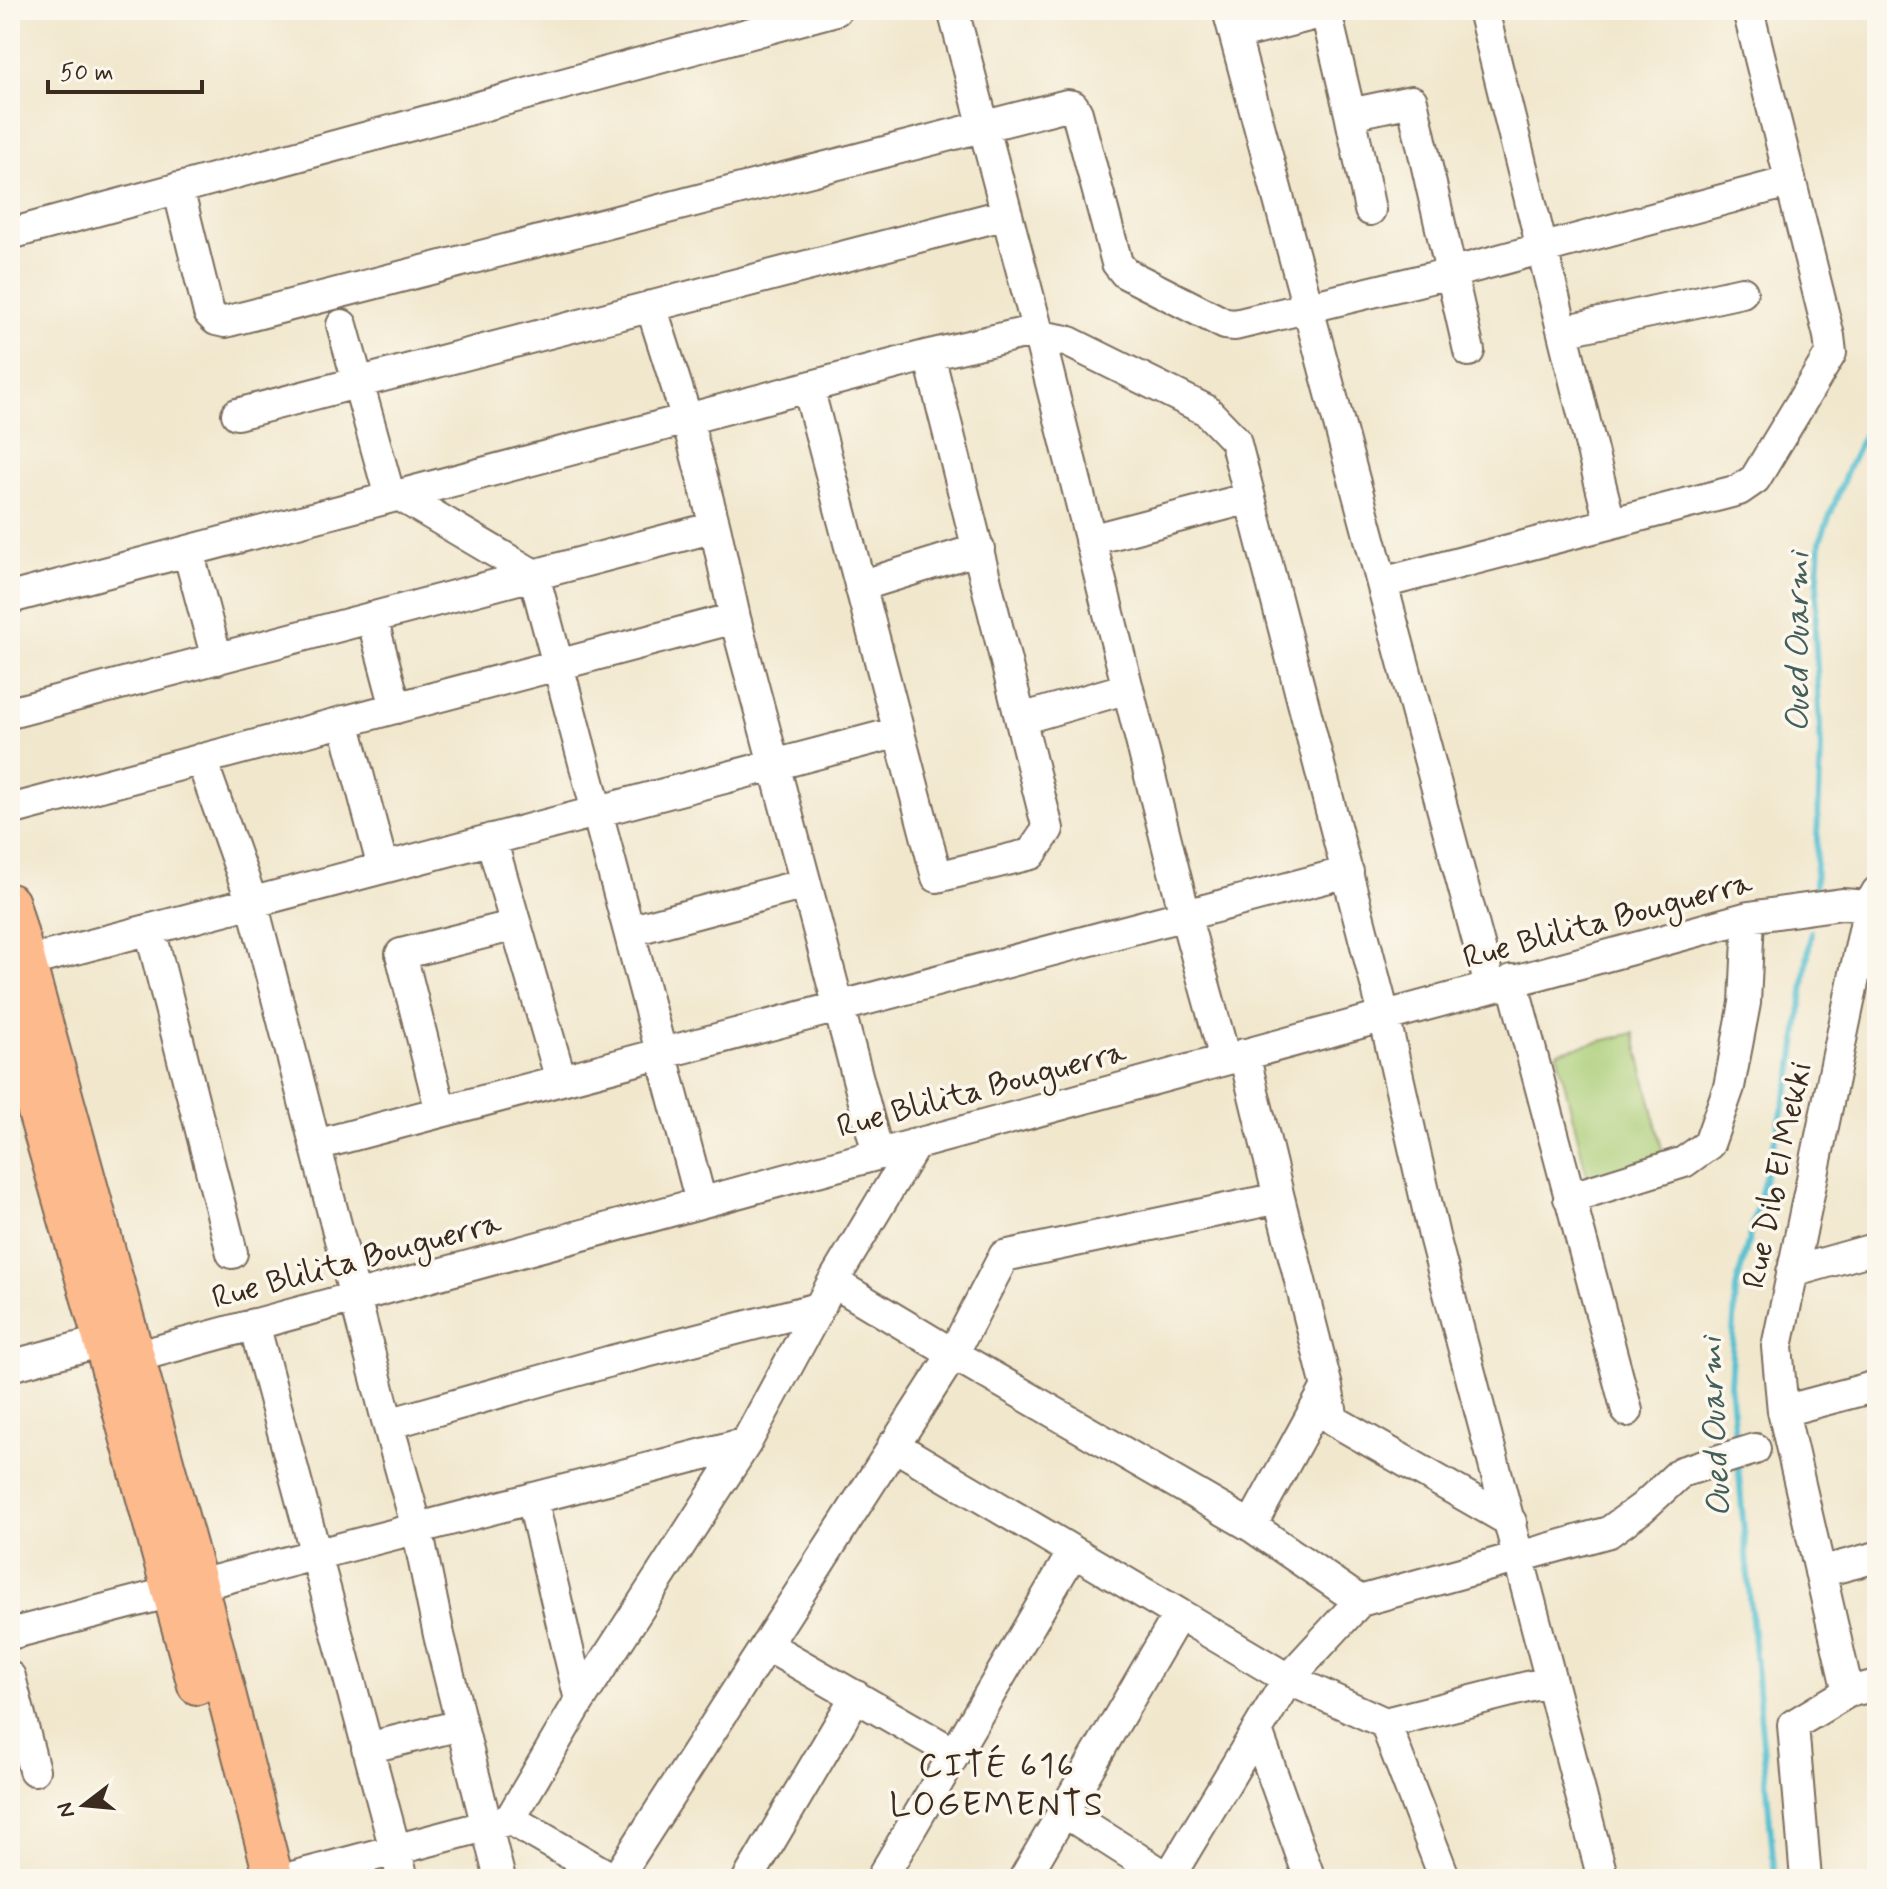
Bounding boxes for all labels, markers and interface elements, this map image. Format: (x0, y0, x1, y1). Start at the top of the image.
scale bar (48, 44, 202, 94)
text: 50 m (60, 58, 114, 89)
water label: Oued Ouarmi (1776, 548, 1821, 732)
street label: Rue Blilita Bouguerra (1458, 862, 1758, 982)
street label: Rue Blilita Bouguerra (832, 1031, 1132, 1151)
street label: Rue Dib El Mekki (1733, 1058, 1822, 1293)
street label: Rue Blilita Bouguerra (207, 1202, 507, 1322)
water label: Oued Ouarmi (1688, 1332, 1743, 1518)
district label: CITÉ 616 LOGEMENTS (889, 1744, 1105, 1828)
north arrow (44, 1765, 124, 1845)
text: N (51, 1799, 82, 1821)

